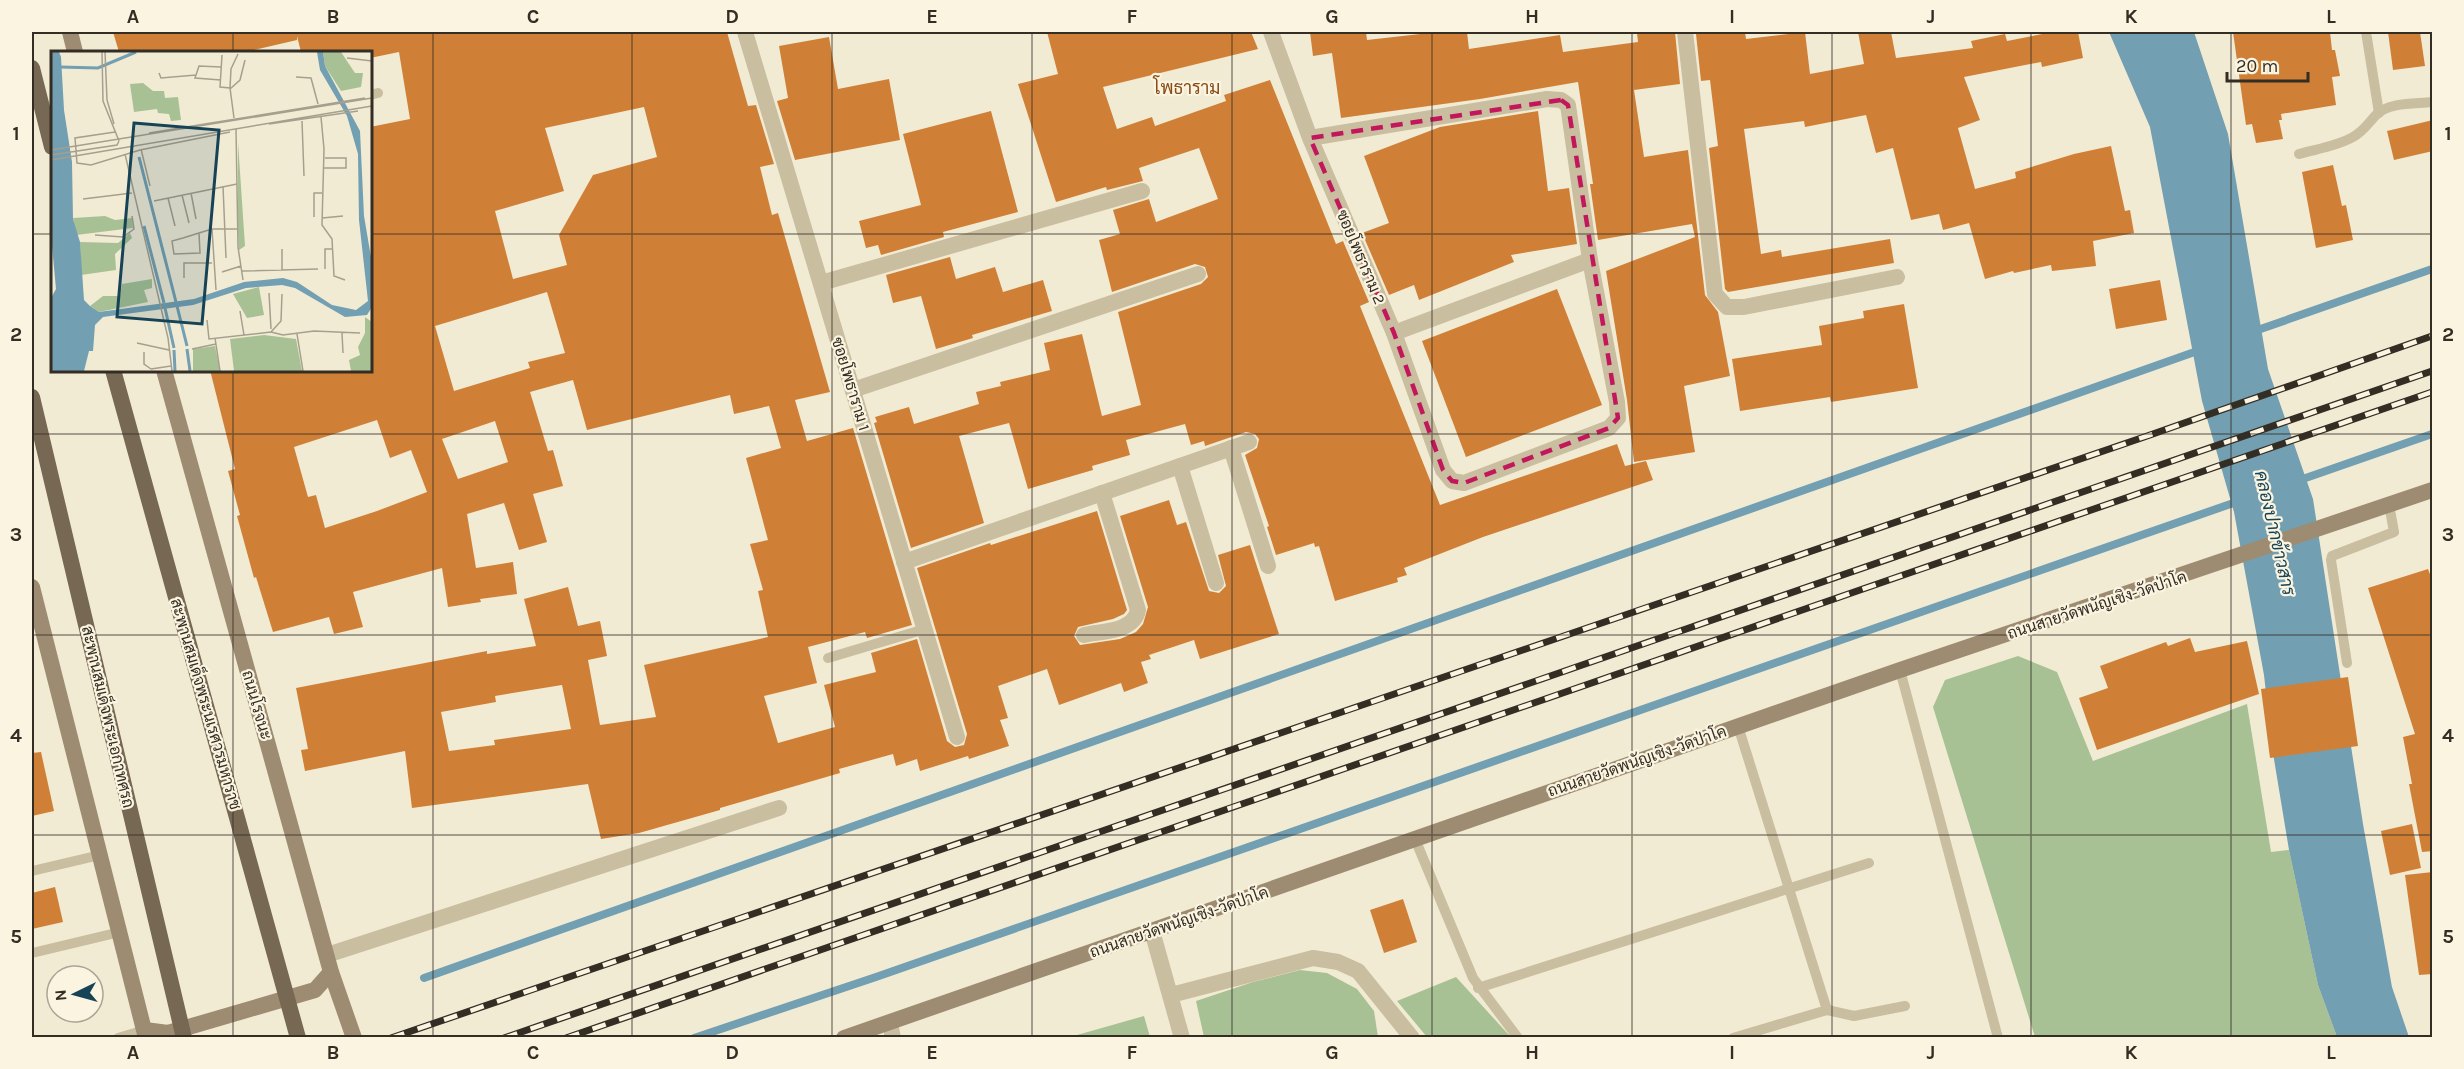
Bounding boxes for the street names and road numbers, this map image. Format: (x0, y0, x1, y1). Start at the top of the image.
street label: ซอยโพธาราม 2 (1333, 206, 1391, 307)
street label: ซอยโพธาราม 1 (828, 334, 876, 433)
street label: ถนนสายวัดพนัญเชิง-วัดป่าโค (2004, 565, 2189, 643)
street label: สะพานสมเด็จพระนเรศวรมหาราช (167, 595, 249, 812)
street label: สะพานสมเด็จพระเอกาทศรถ (78, 623, 142, 810)
street label: ถนนโรจนะ (238, 668, 278, 742)
street label: ถนนสายวัดพนัญเชิง-วัดป่าโค (1545, 720, 1729, 801)
street label: ถนนสายวัดพนัญเชิง-วัดป่าโค (1087, 881, 1271, 962)

